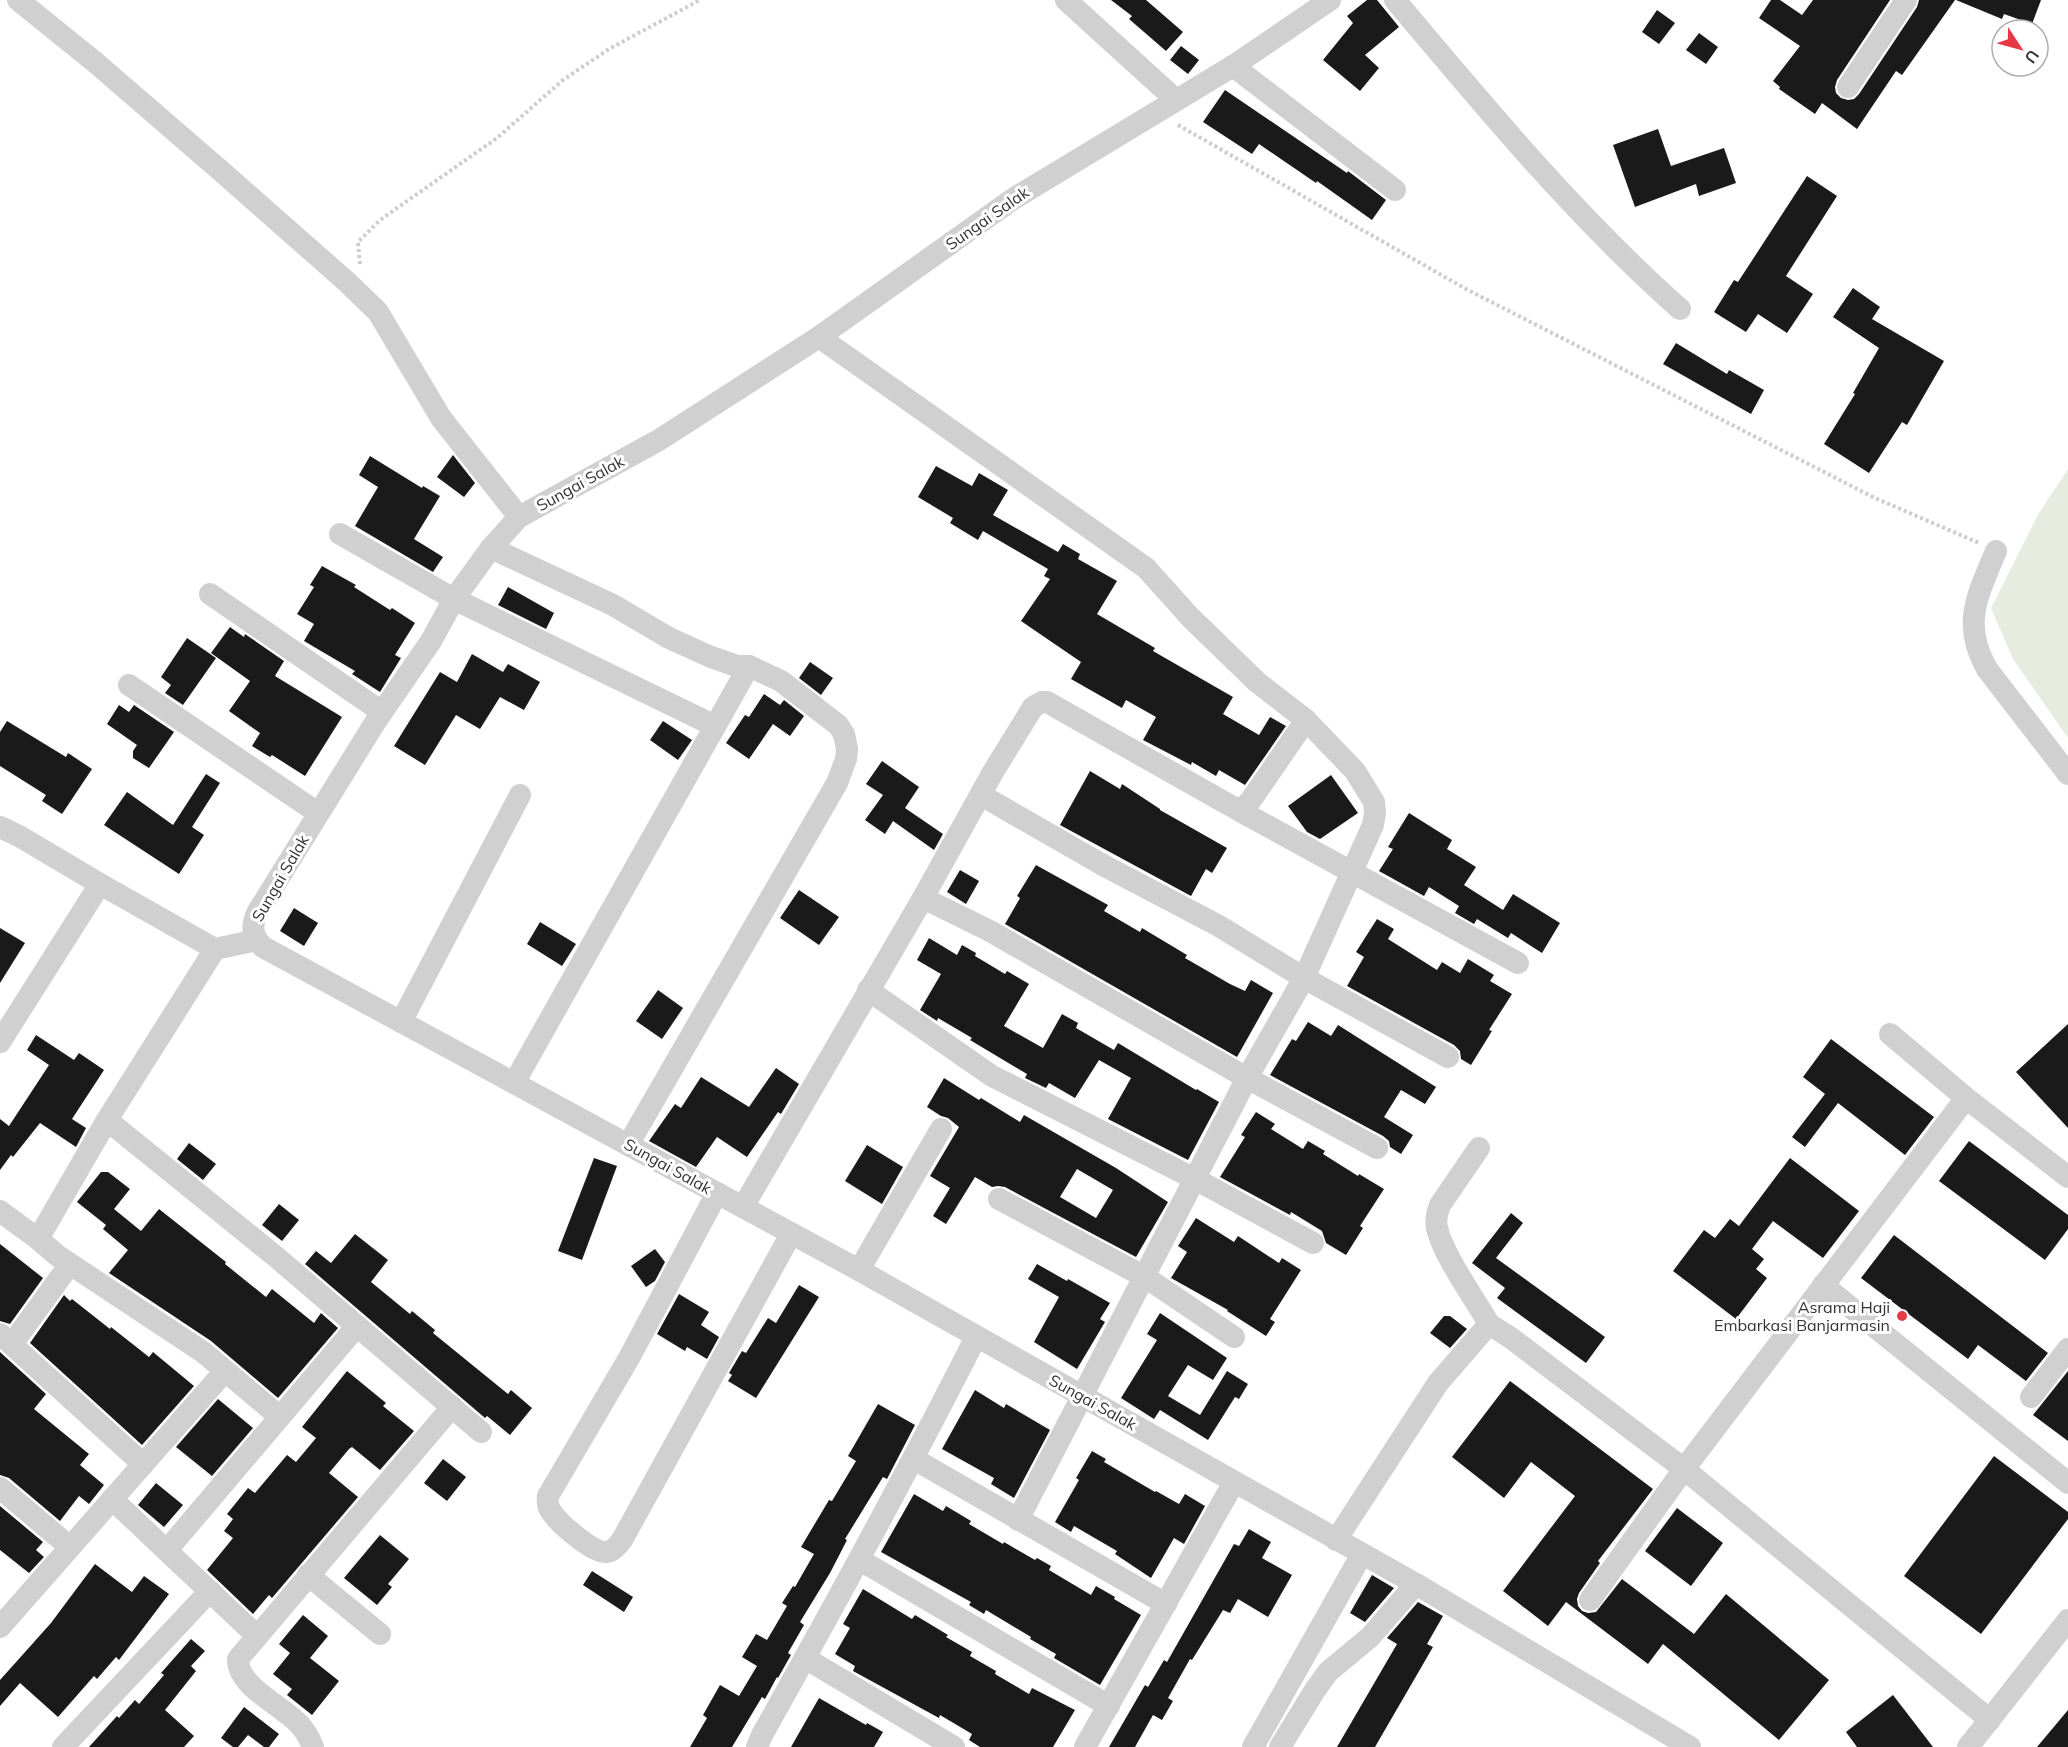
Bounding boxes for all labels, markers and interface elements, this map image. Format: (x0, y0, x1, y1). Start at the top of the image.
north arrow (1990, 18, 2050, 78)
text: U (2021, 46, 2044, 67)
street label: Sungai Salak (942, 182, 1033, 254)
street label: Sungai Salak (533, 450, 628, 515)
street label: Sungai Salak (247, 830, 313, 925)
street label: Sungai Salak (621, 1134, 716, 1199)
place label: Asrama Haji Embarkasi Banjarmasin (1714, 1297, 1890, 1335)
marker: Asrama Haji Embarkasi Banjarmasin (1895, 1309, 1909, 1323)
street label: Sungai Salak (1046, 1370, 1141, 1435)

